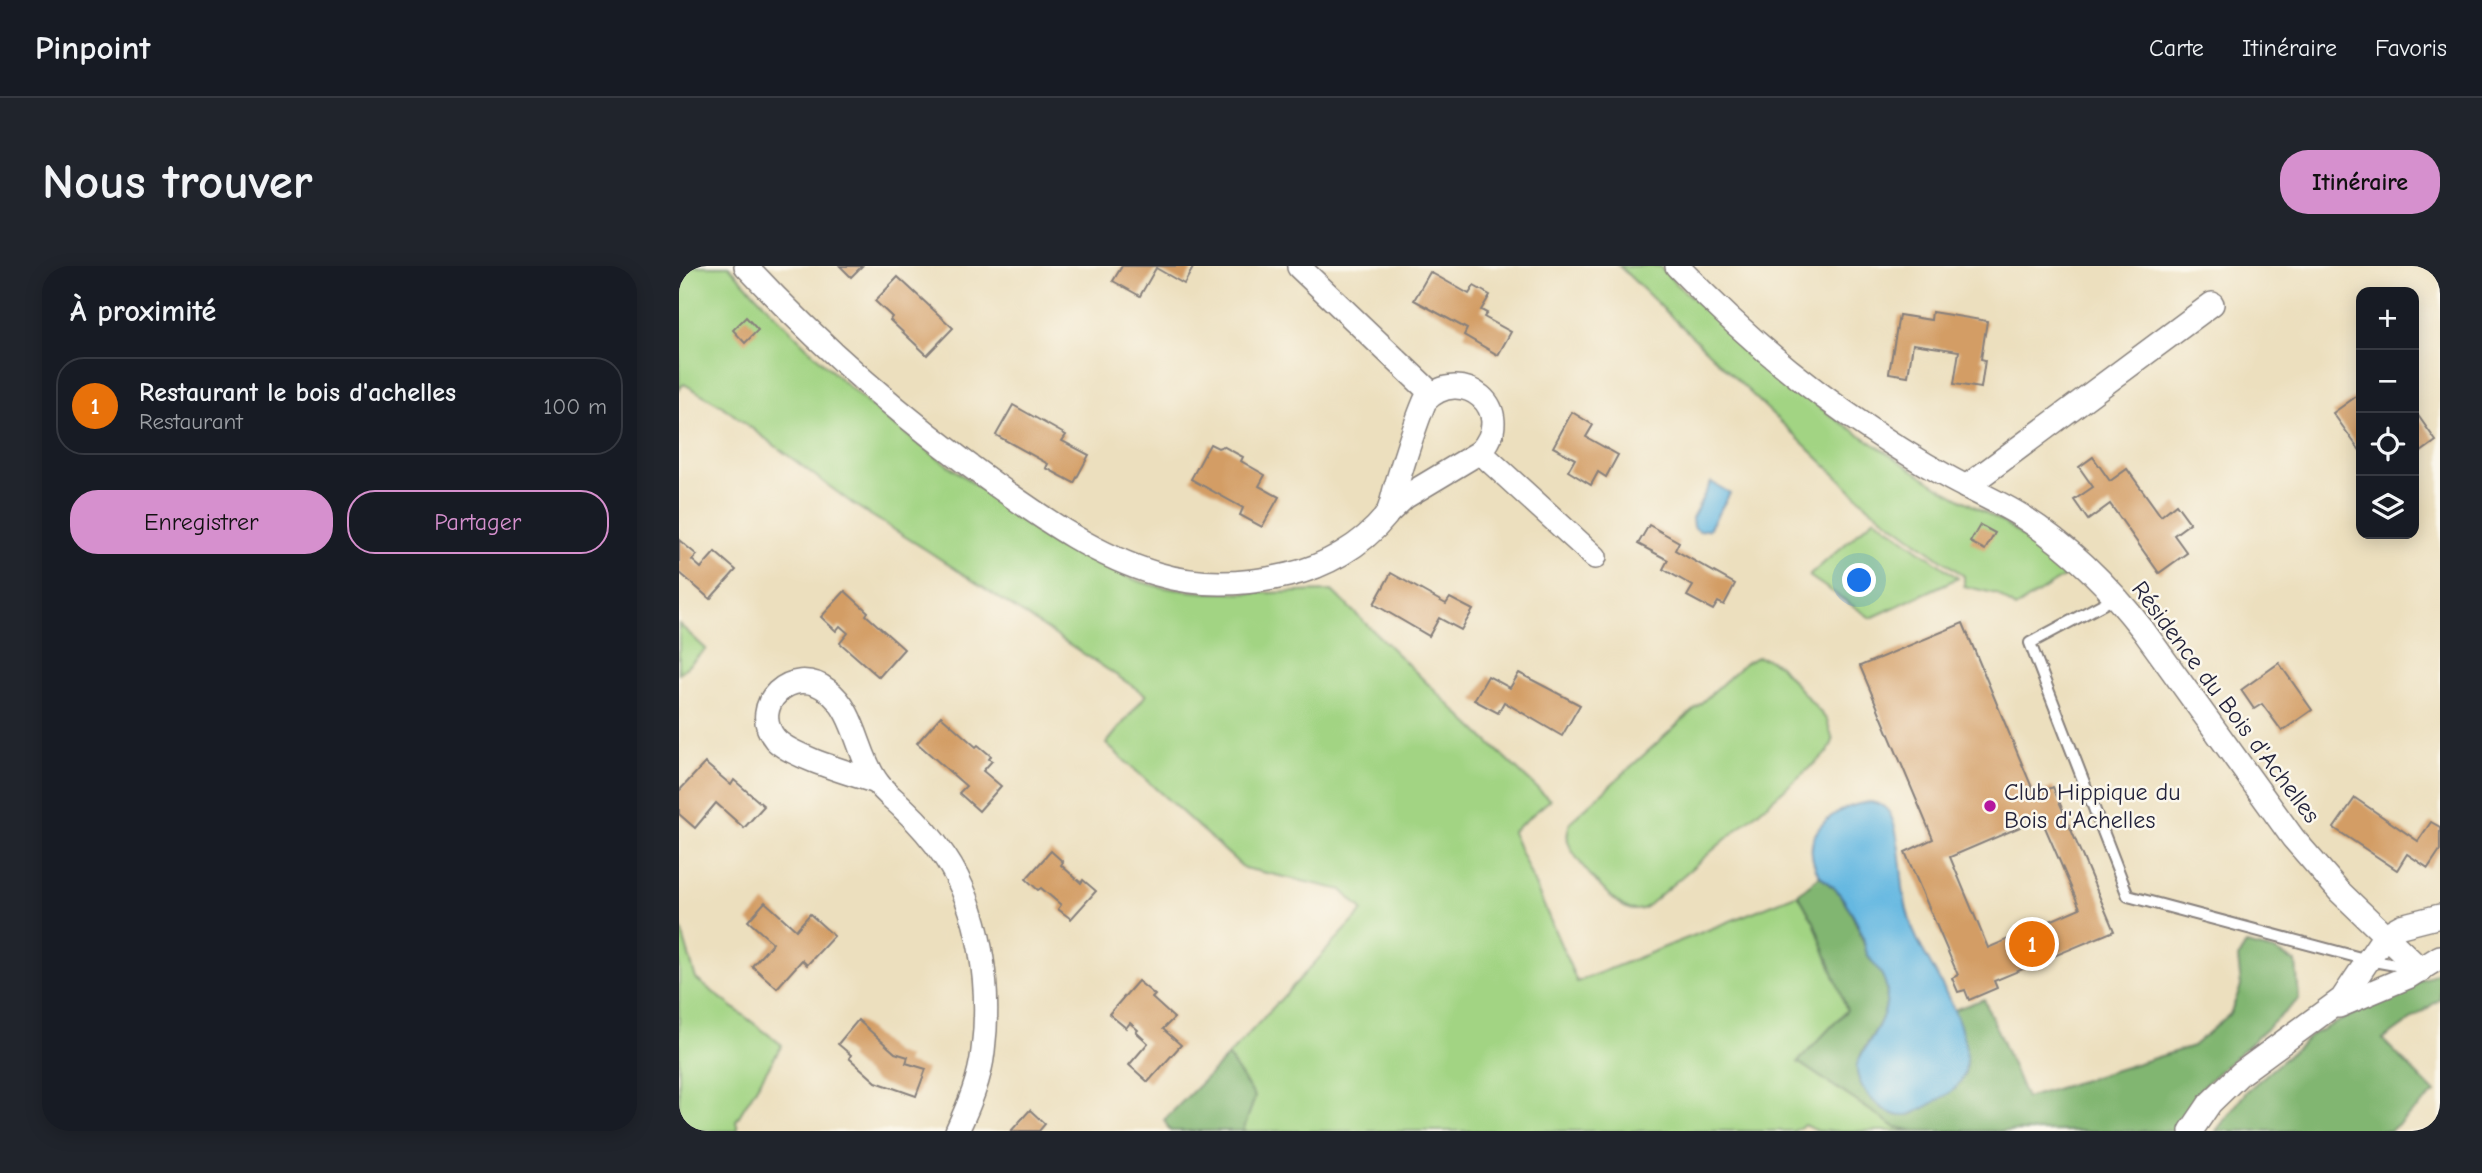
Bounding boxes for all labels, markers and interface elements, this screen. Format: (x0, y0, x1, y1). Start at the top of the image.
text: Pinpoint (35, 29, 150, 67)
text: Carte (2149, 34, 2204, 62)
text: Itinéraire (2242, 34, 2337, 62)
text: Favoris (2375, 34, 2447, 62)
button: Itinéraire (2280, 150, 2440, 214)
text: Nous trouver (42, 154, 313, 210)
map controls (2356, 287, 2419, 539)
button: + (2356, 287, 2419, 350)
text: À proximité (70, 294, 216, 329)
button: − (2356, 350, 2419, 413)
text: Restaurant le bois d'achelles (139, 378, 456, 408)
text: 1 (90, 393, 100, 420)
text: 100 m (543, 393, 607, 420)
text: Restaurant (139, 408, 243, 435)
button: locate (2356, 413, 2419, 476)
button: layers (2356, 476, 2419, 539)
button: Enregistrer (70, 490, 333, 554)
button: Partager (347, 490, 609, 554)
your location (1842, 563, 1876, 597)
street label: Résidence du Bois d'Achelles (2126, 576, 2326, 828)
place label: Club Hippique du Bois d'Achelles (2004, 778, 2181, 834)
marker: Club Hippique du Bois d'Achelles (1982, 798, 1998, 814)
pin: 1 (2009, 918, 2055, 970)

